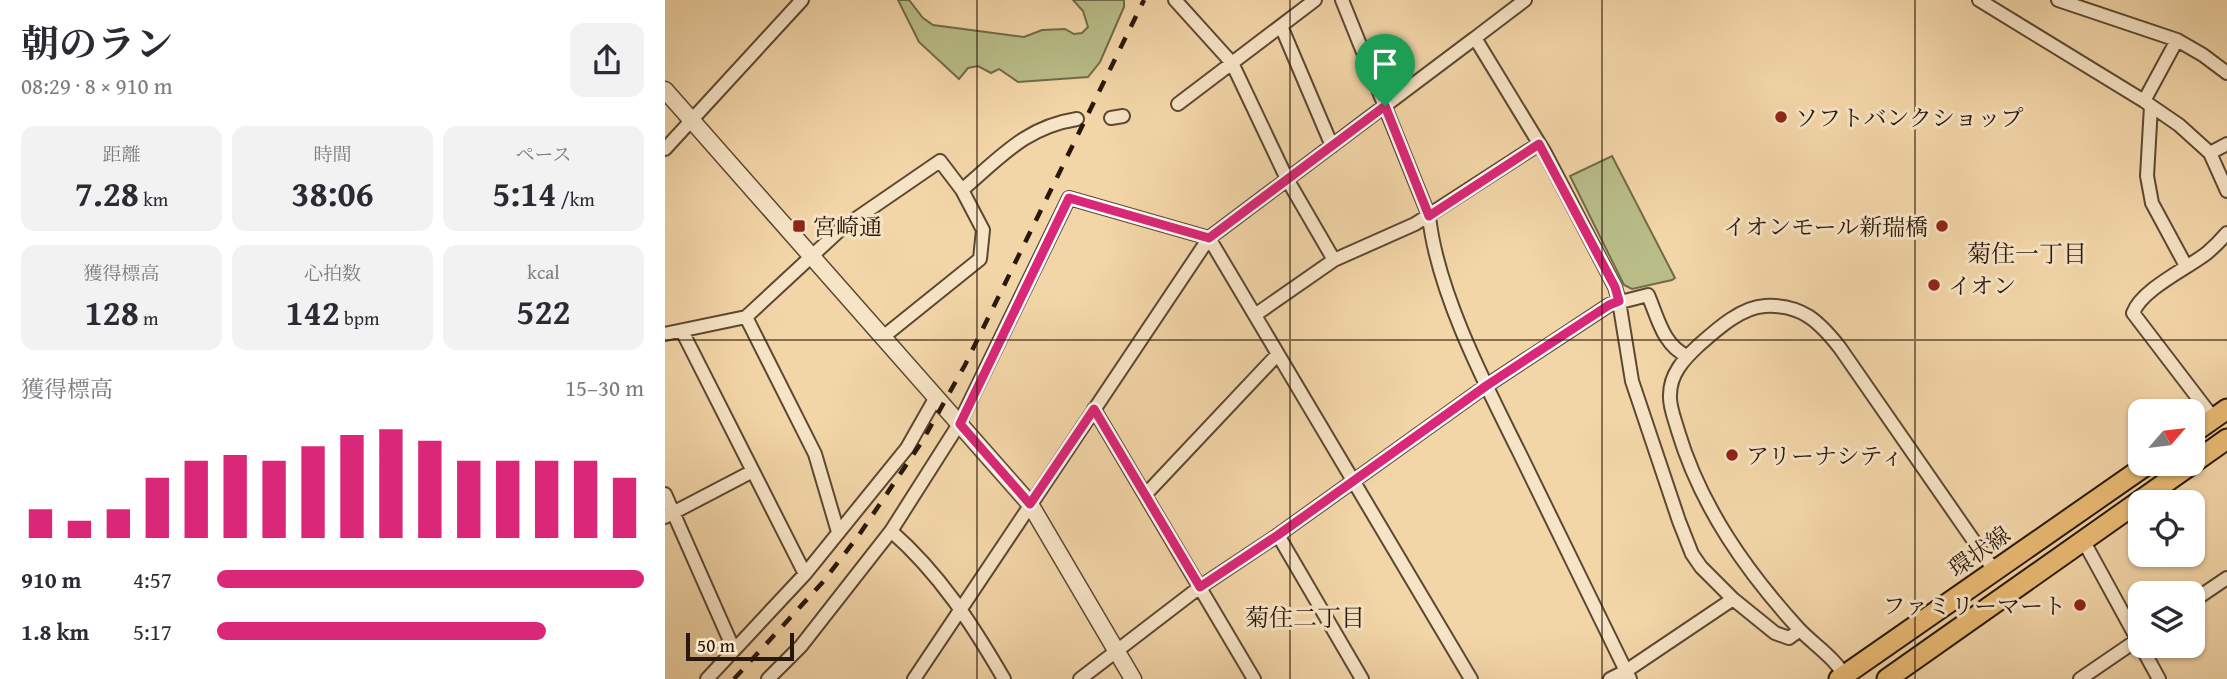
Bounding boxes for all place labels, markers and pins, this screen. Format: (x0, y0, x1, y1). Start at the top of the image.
pin (1355, 34, 1415, 106)
place label: ソフトバンクショップ (1795, 101, 2024, 134)
marker: ソフトバンクショップ (1773, 109, 1789, 125)
place label: 宮崎通 (813, 210, 882, 243)
place label: イオンモール新瑞橋 (1723, 210, 1928, 243)
marker: 宮崎通 (791, 218, 807, 234)
marker: イオンモール新瑞橋 (1934, 218, 1950, 234)
place label: イオン (1948, 269, 2016, 302)
marker: イオン (1926, 277, 1942, 293)
place label: アリーナシティ (1746, 439, 1904, 472)
marker: アリーナシティ (1724, 447, 1740, 463)
place label: ファミリーマート (1882, 589, 2066, 622)
marker: ファミリーマート (2072, 597, 2088, 613)

